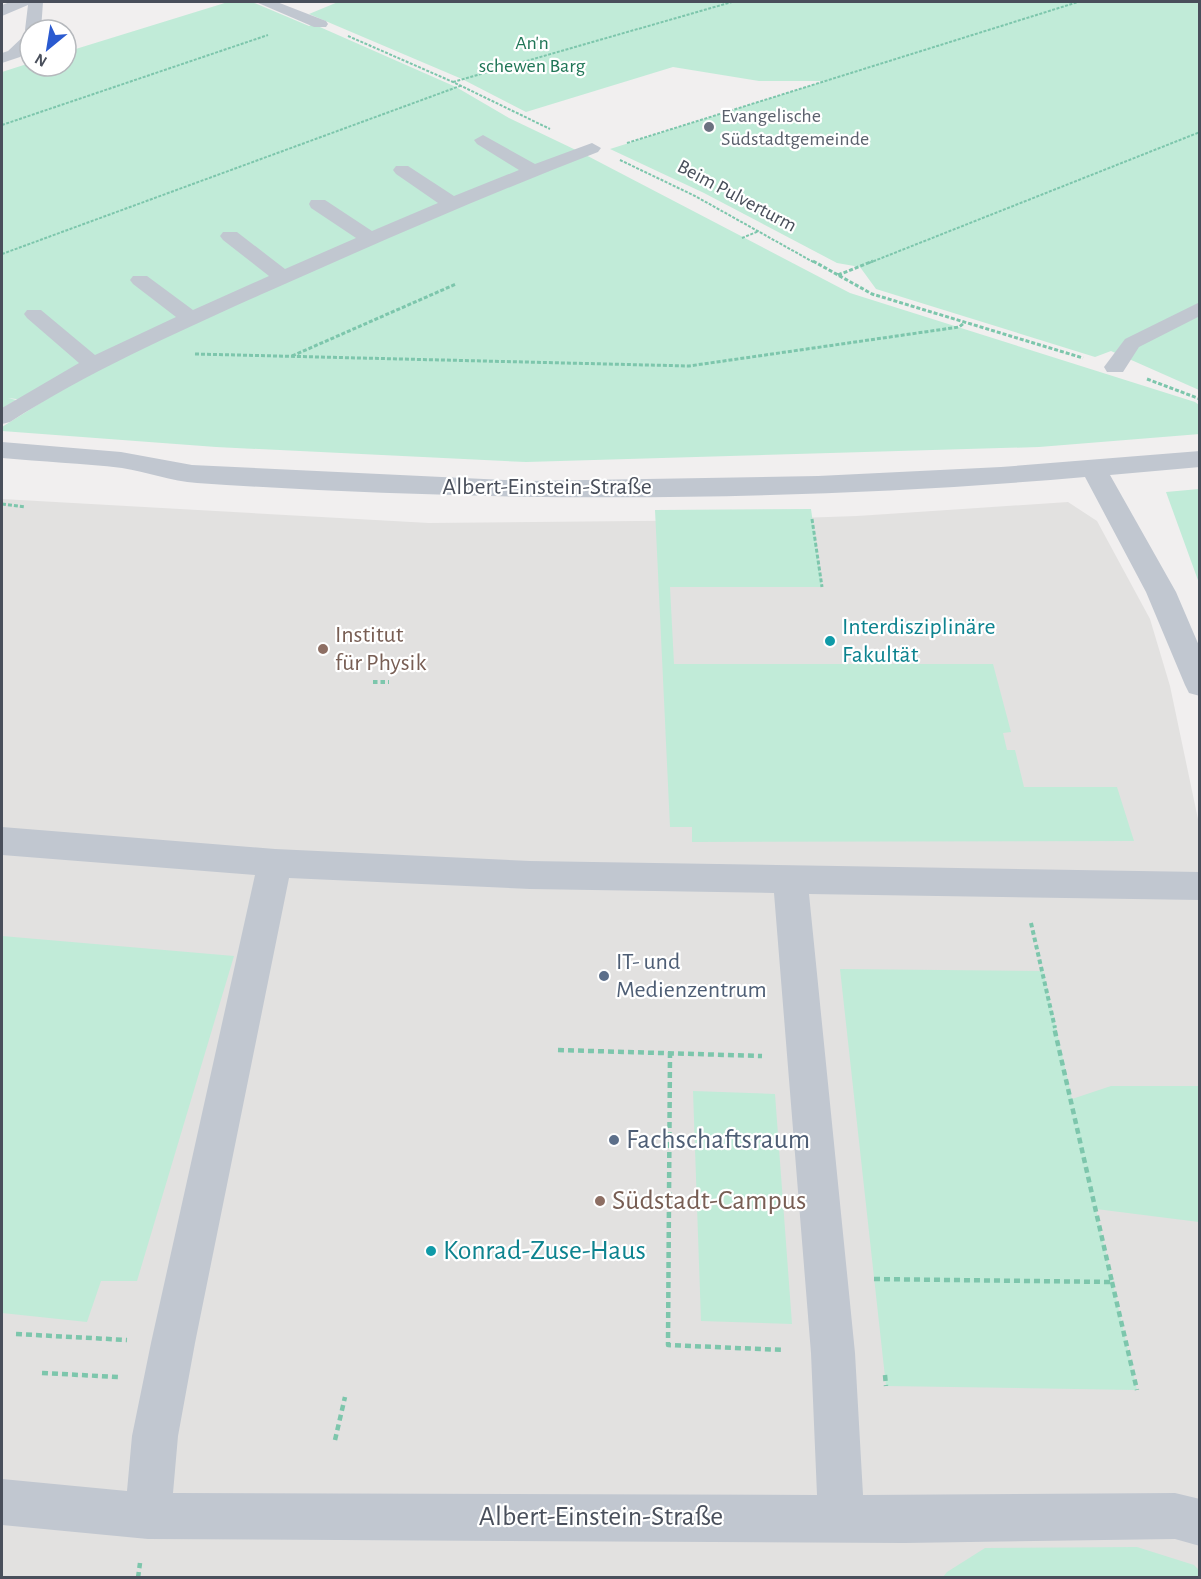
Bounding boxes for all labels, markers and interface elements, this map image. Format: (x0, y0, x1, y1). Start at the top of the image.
north arrow (18, 18, 78, 78)
park label: An'n schewen Barg (479, 33, 586, 76)
text: N (32, 50, 50, 70)
place label: Evangelische Südstadtgemeinde (721, 106, 869, 149)
marker: Evangelische Südstadtgemeinde (702, 120, 716, 134)
street label: Beim Pulverturm (674, 156, 800, 236)
street label: Albert-Einstein-Straße (442, 475, 652, 499)
place label: Interdisziplinäre Fakultät (842, 615, 995, 667)
place label: Institut für Physik (335, 623, 426, 675)
marker: Interdisziplinäre Fakultät (823, 634, 837, 648)
marker: Institut für Physik (316, 642, 330, 656)
place label: IT- und Medienzentrum (616, 950, 767, 1002)
marker: IT- und Medienzentrum (597, 969, 611, 983)
place label: Fachschaftsraum (626, 1126, 810, 1154)
marker: Fachschaftsraum (607, 1133, 621, 1147)
place label: Südstadt-Campus (612, 1187, 806, 1215)
marker: Südstadt-Campus (593, 1194, 607, 1208)
place label: Konrad-Zuse-Haus (443, 1237, 646, 1265)
marker: Konrad-Zuse-Haus (424, 1244, 438, 1258)
street label: Albert-Einstein-Straße (479, 1503, 723, 1531)

